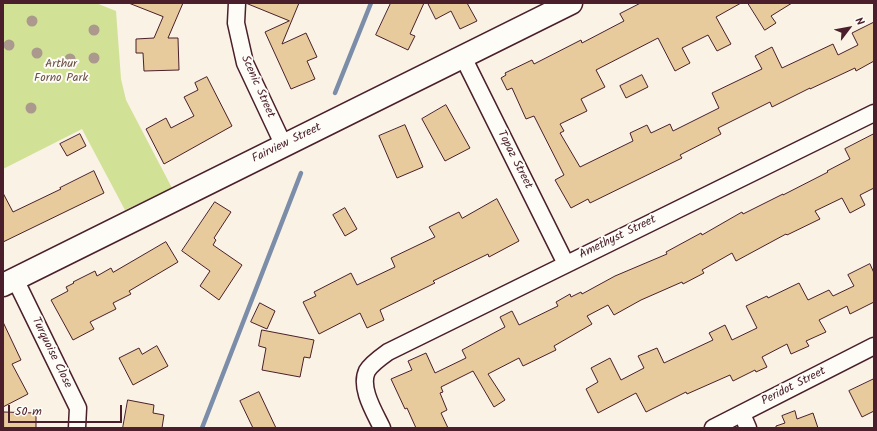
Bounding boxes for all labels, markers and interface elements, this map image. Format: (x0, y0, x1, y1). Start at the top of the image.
north arrow (829, 8, 869, 48)
text: N (850, 14, 869, 29)
street label: Scenic Street (237, 53, 277, 121)
park label: Arthur Forno Park (34, 58, 88, 86)
street label: Fairview Street (250, 121, 324, 167)
street label: Topaz Street (493, 128, 535, 192)
street label: Amethyst Street (577, 213, 659, 263)
street label: Turquoise Close (28, 315, 74, 391)
street label: Peridot Street (760, 365, 828, 409)
scale bar (10, 397, 124, 423)
text: 50 m (15, 402, 42, 421)

